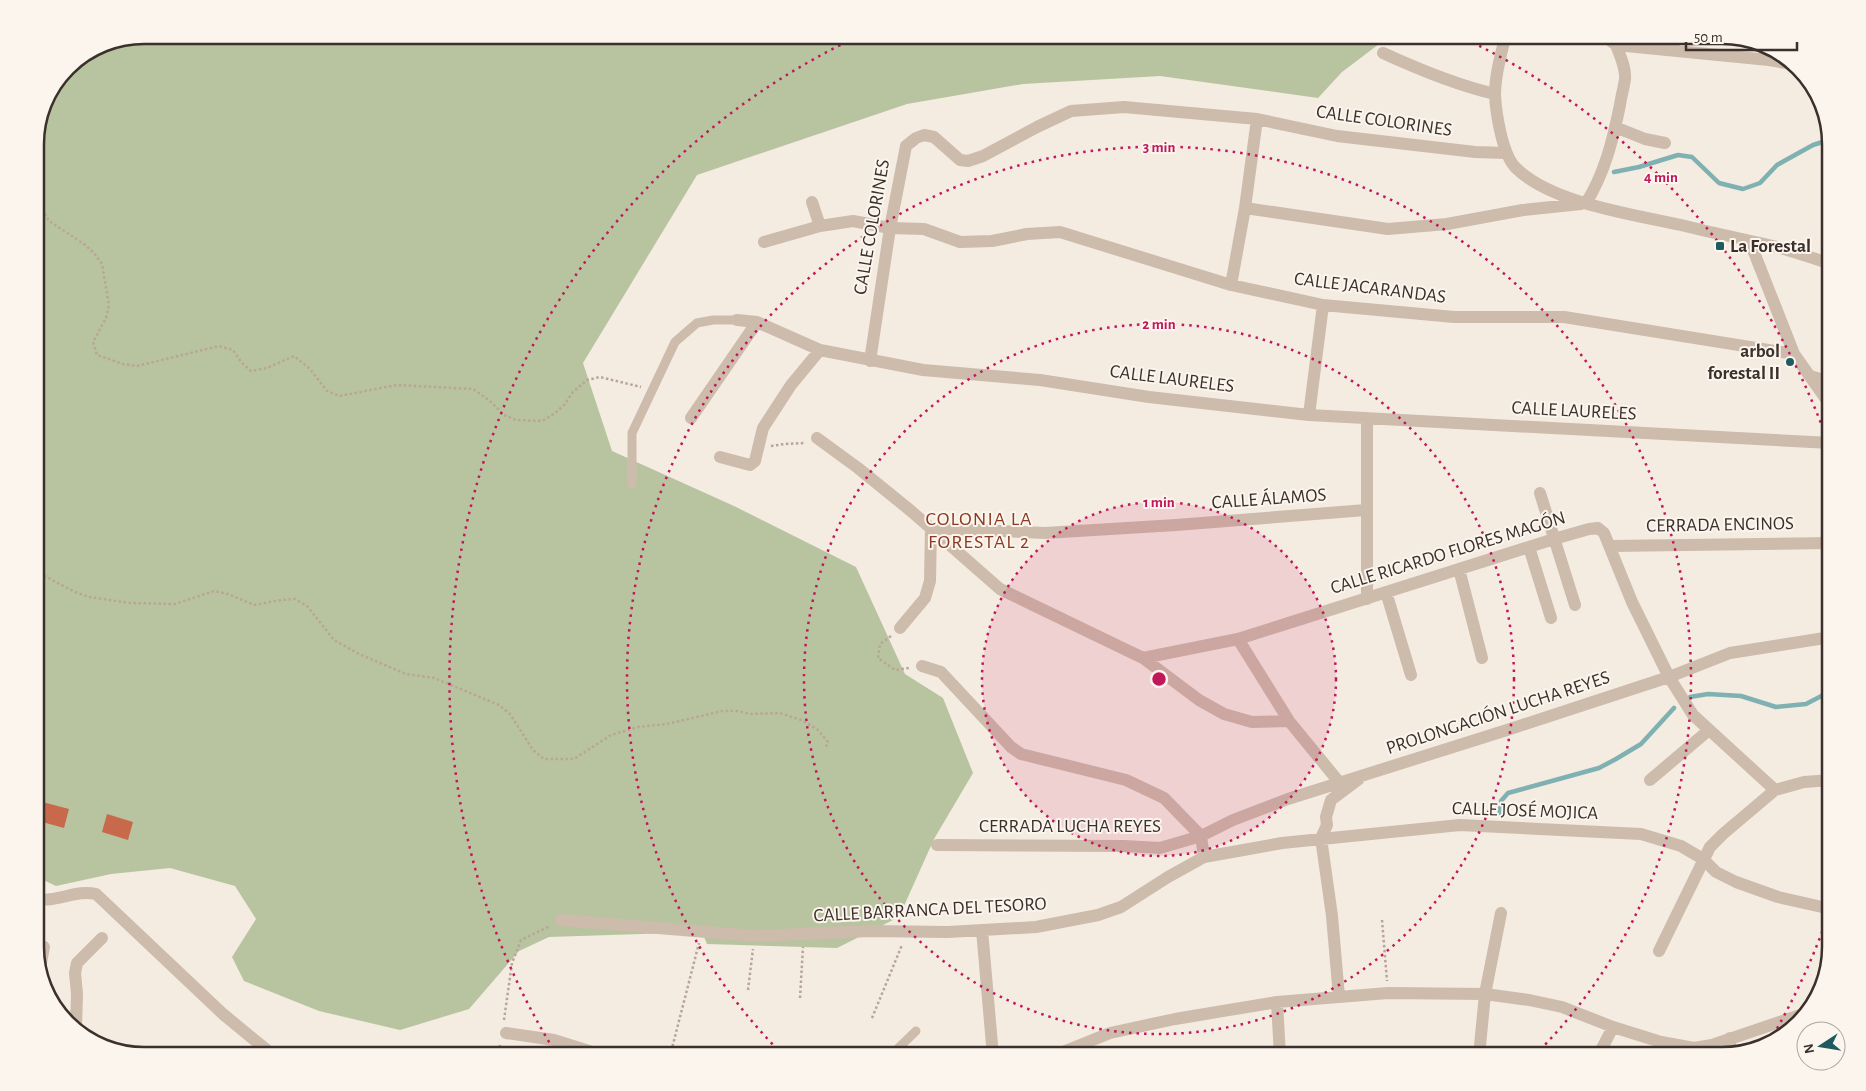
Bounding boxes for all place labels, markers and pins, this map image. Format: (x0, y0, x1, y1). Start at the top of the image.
place label: La Forestal (1730, 237, 1811, 256)
marker: La Forestal (1714, 240, 1726, 252)
place label: arbol forestal II (1707, 342, 1780, 383)
marker: arbol forestal II (1784, 356, 1796, 368)
centre of rings (1150, 670, 1168, 688)

